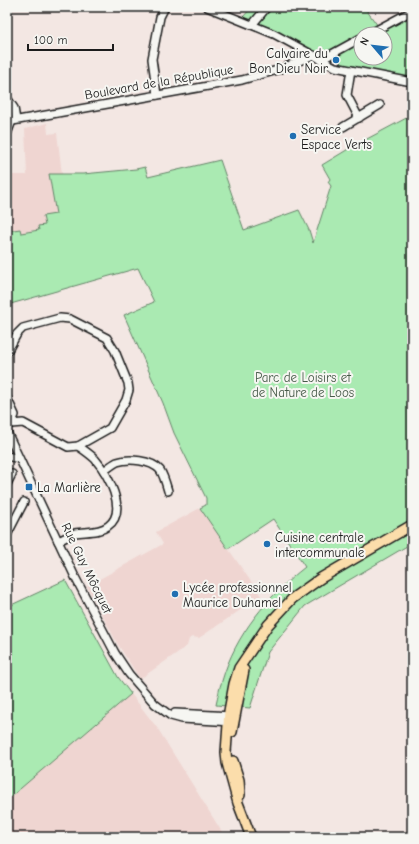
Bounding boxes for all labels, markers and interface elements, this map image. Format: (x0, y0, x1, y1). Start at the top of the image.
scale bar (28, 26, 113, 52)
north arrow (353, 26, 393, 66)
text: 100 m (34, 33, 67, 47)
text: N (357, 35, 372, 48)
place label: Calvaire du Bon Dieu Noir (249, 46, 329, 76)
marker: Calvaire du Bon Dieu Noir (331, 55, 341, 65)
street label: Boulevard de la République (83, 61, 235, 102)
place label: Service Espace Verts (301, 122, 372, 152)
marker: Service Espace Verts (288, 131, 298, 141)
park label: Parc de Loisirs et de Nature de Loos (252, 370, 354, 400)
place label: La Marlière (37, 480, 101, 495)
marker: La Marlière (24, 482, 34, 492)
street label: Rue Guy Môcquet (59, 520, 116, 617)
place label: Cuisine centrale intercommunale (275, 530, 365, 560)
marker: Cuisine centrale intercommunale (262, 539, 272, 549)
place label: Lycée professionnel Maurice Duhamel (183, 580, 292, 610)
marker: Lycée professionnel Maurice Duhamel (170, 589, 180, 599)

